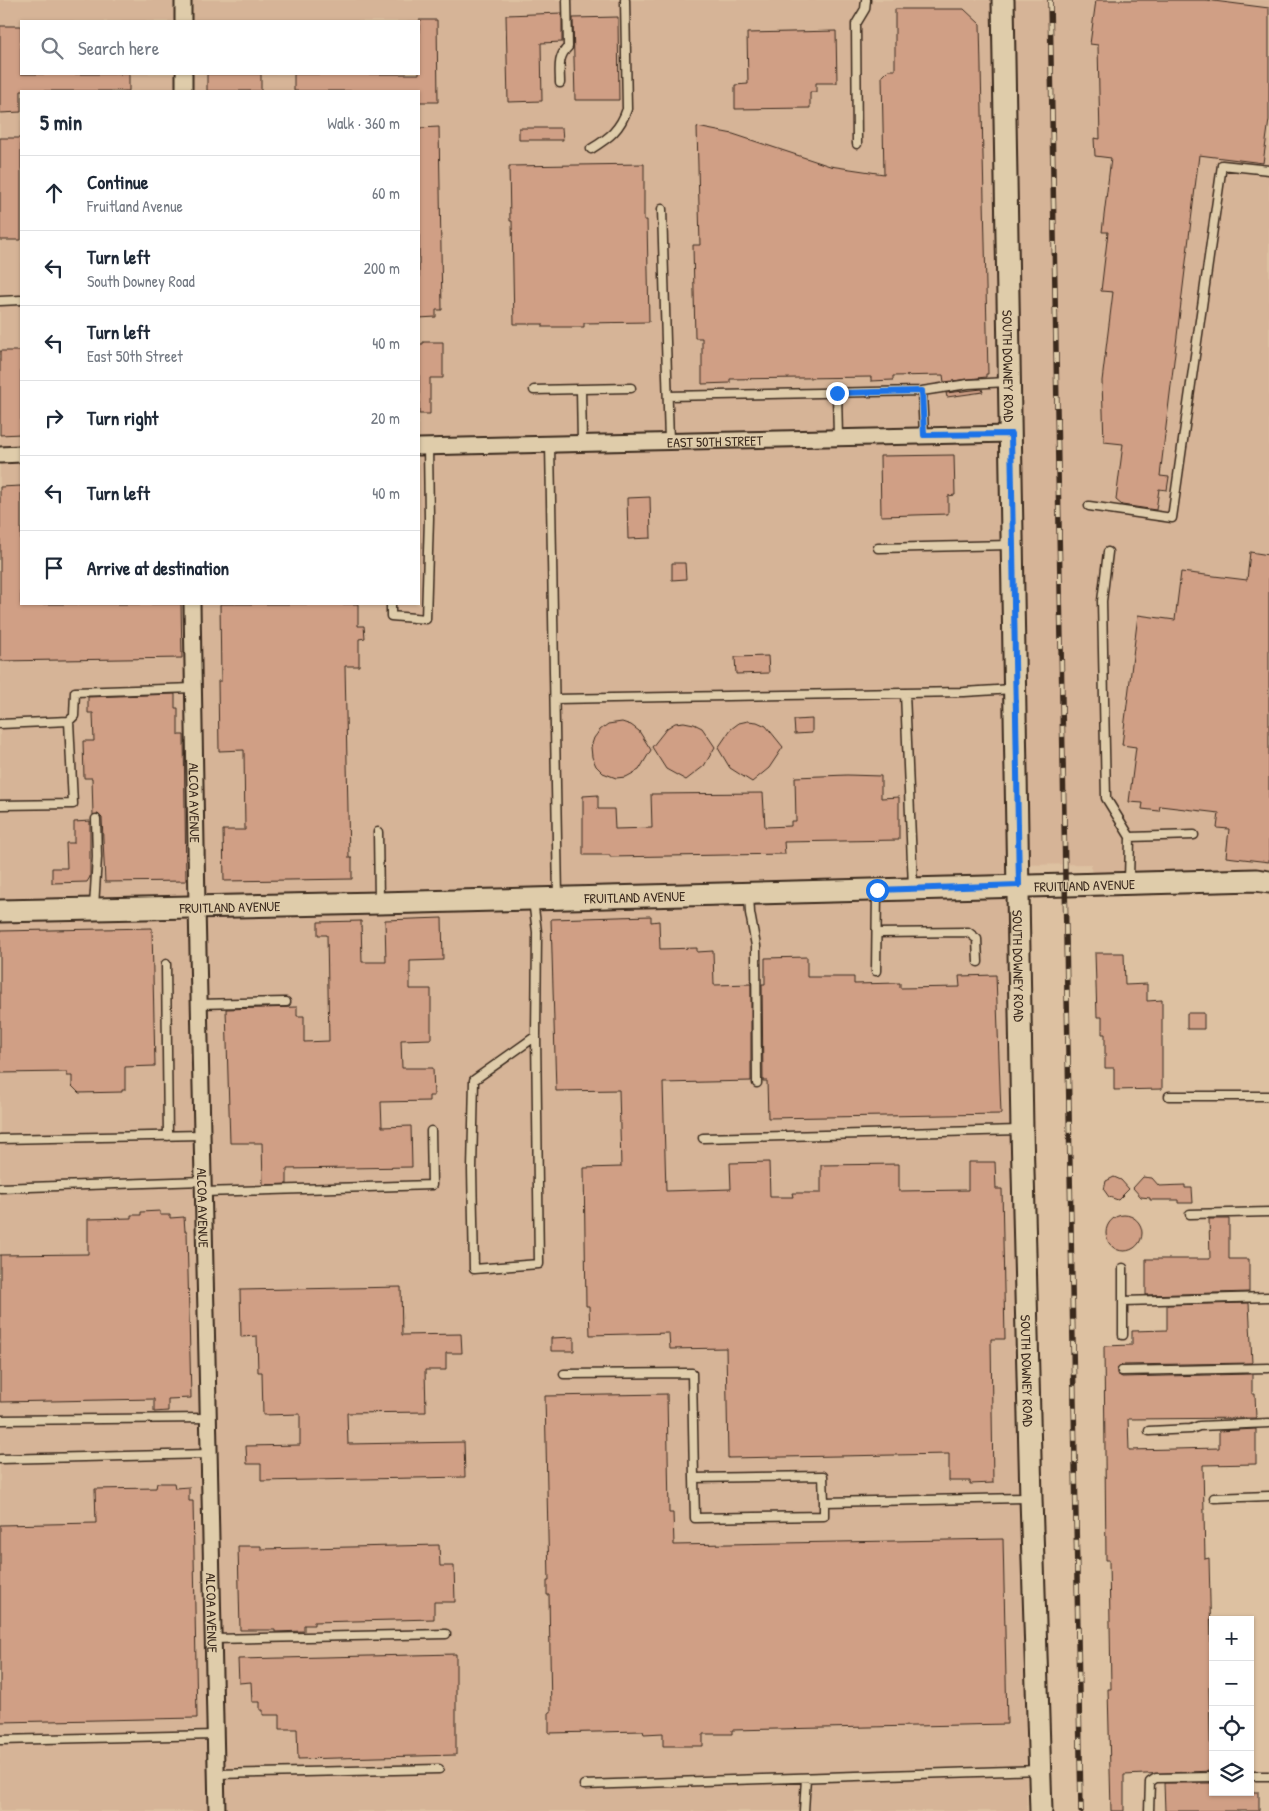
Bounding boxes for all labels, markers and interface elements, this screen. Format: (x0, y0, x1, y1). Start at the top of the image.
search box (20, 20, 420, 75)
icon: search (38, 34, 66, 62)
text: Search here (78, 35, 159, 61)
text: 5 min (40, 108, 82, 137)
text: Walk · 360 m (327, 112, 400, 134)
text: Continue (87, 169, 148, 195)
icon: ahead (40, 179, 68, 207)
text: 60 m (372, 182, 400, 204)
text: Fruitland Avenue (87, 195, 183, 217)
text: Turn left (87, 244, 150, 270)
icon: left (40, 254, 68, 282)
text: 200 m (364, 257, 400, 279)
text: South Downey Road (87, 270, 195, 292)
street label: SOUTH DOWNEY ROAD (999, 310, 1020, 423)
text: Turn left (87, 319, 150, 345)
icon: left (40, 329, 68, 357)
text: 40 m (372, 332, 400, 354)
text: East 50th Street (87, 345, 183, 367)
route end (826, 382, 849, 405)
icon: right (40, 404, 68, 432)
text: Turn right (87, 405, 158, 431)
text: 20 m (371, 407, 400, 429)
street label: EAST 50TH STREET (667, 430, 764, 451)
icon: left (40, 479, 68, 507)
text: Turn left (87, 480, 150, 506)
text: 40 m (372, 482, 400, 504)
icon: arrive (40, 554, 68, 582)
text: Arrive at destination (87, 555, 229, 581)
street label: ALCOA AVENUE (185, 763, 205, 843)
street label: FRUITLAND AVENUE (1033, 874, 1135, 895)
route start (866, 879, 889, 902)
street label: FRUITLAND AVENUE (583, 885, 685, 907)
street label: FRUITLAND AVENUE (178, 896, 281, 917)
street label: SOUTH DOWNEY ROAD (1009, 910, 1030, 1022)
street label: ALCOA AVENUE (193, 1168, 214, 1248)
street label: SOUTH DOWNEY ROAD (1017, 1314, 1039, 1427)
street label: ALCOA AVENUE (202, 1573, 223, 1653)
map controls (1209, 1616, 1254, 1796)
button: + (1209, 1616, 1254, 1661)
button: − (1209, 1661, 1254, 1706)
button: locate (1209, 1706, 1254, 1751)
button: layers (1209, 1751, 1254, 1796)

